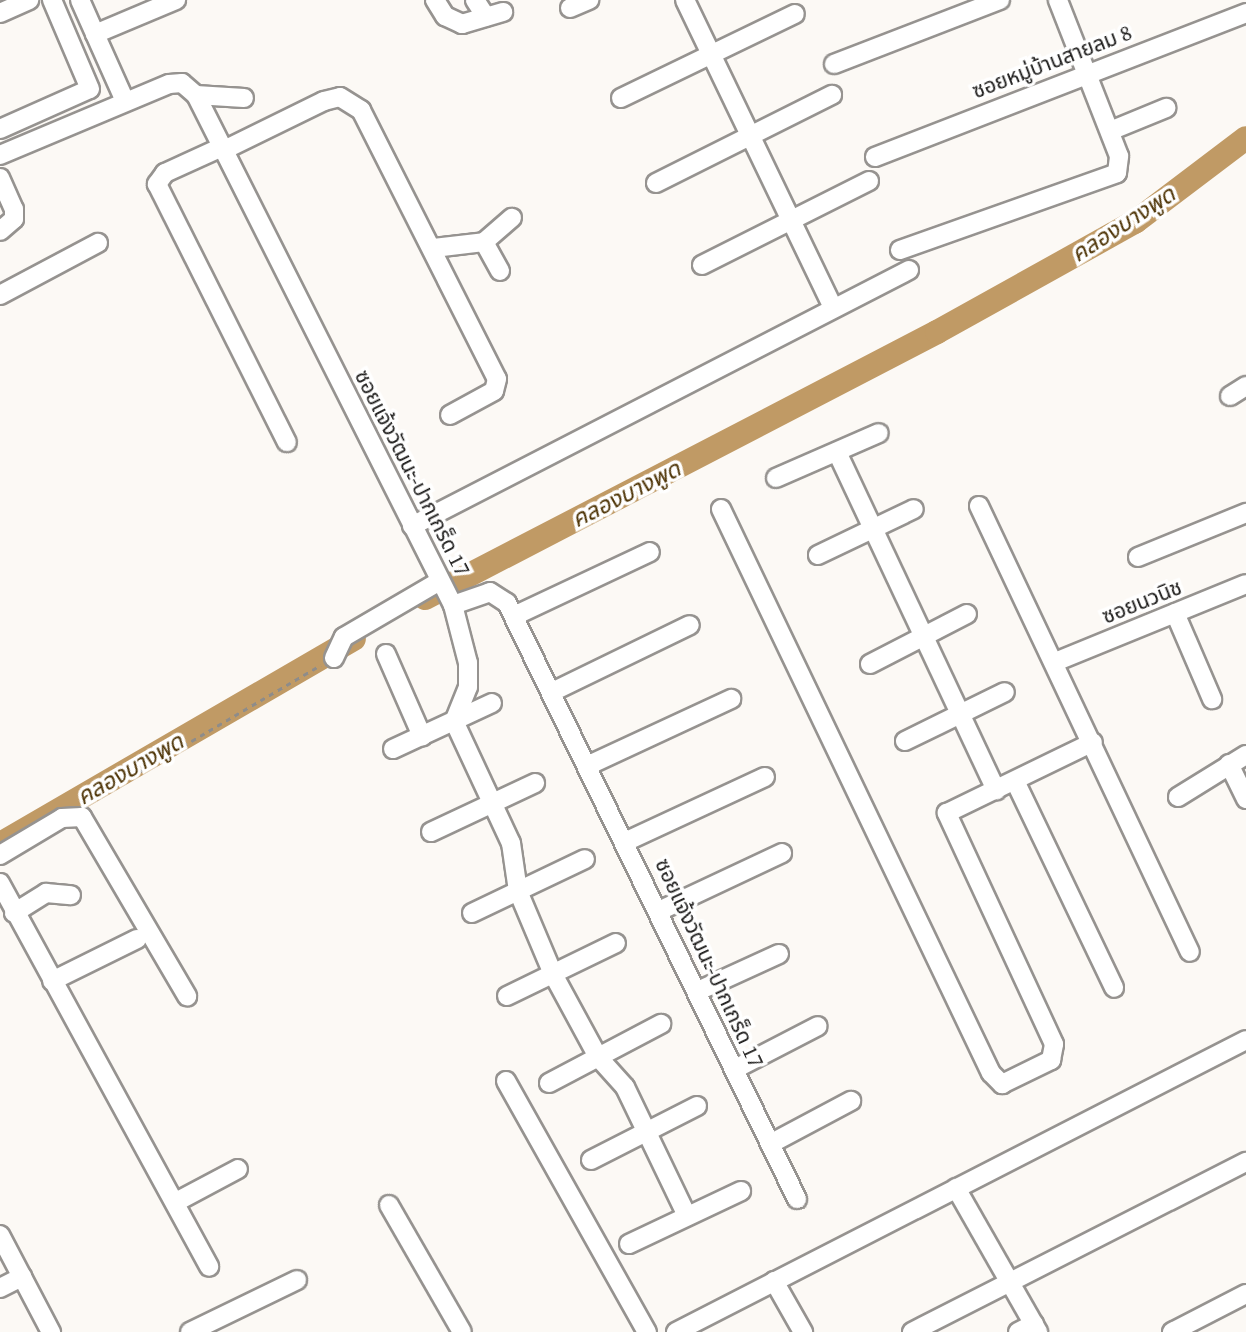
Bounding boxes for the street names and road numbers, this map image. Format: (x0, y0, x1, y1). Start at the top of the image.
street label: ซอยหมู่บ้านสายลม 8 (969, 20, 1135, 104)
street label: ซอยแจ้งวัฒนะ-ปากเกร็ด 17 (349, 366, 475, 580)
street label: ซอยนวนิช (1098, 575, 1186, 629)
street label: ซอยแจ้งวัฒนะ-ปากเกร็ด 17 (650, 855, 768, 1071)

